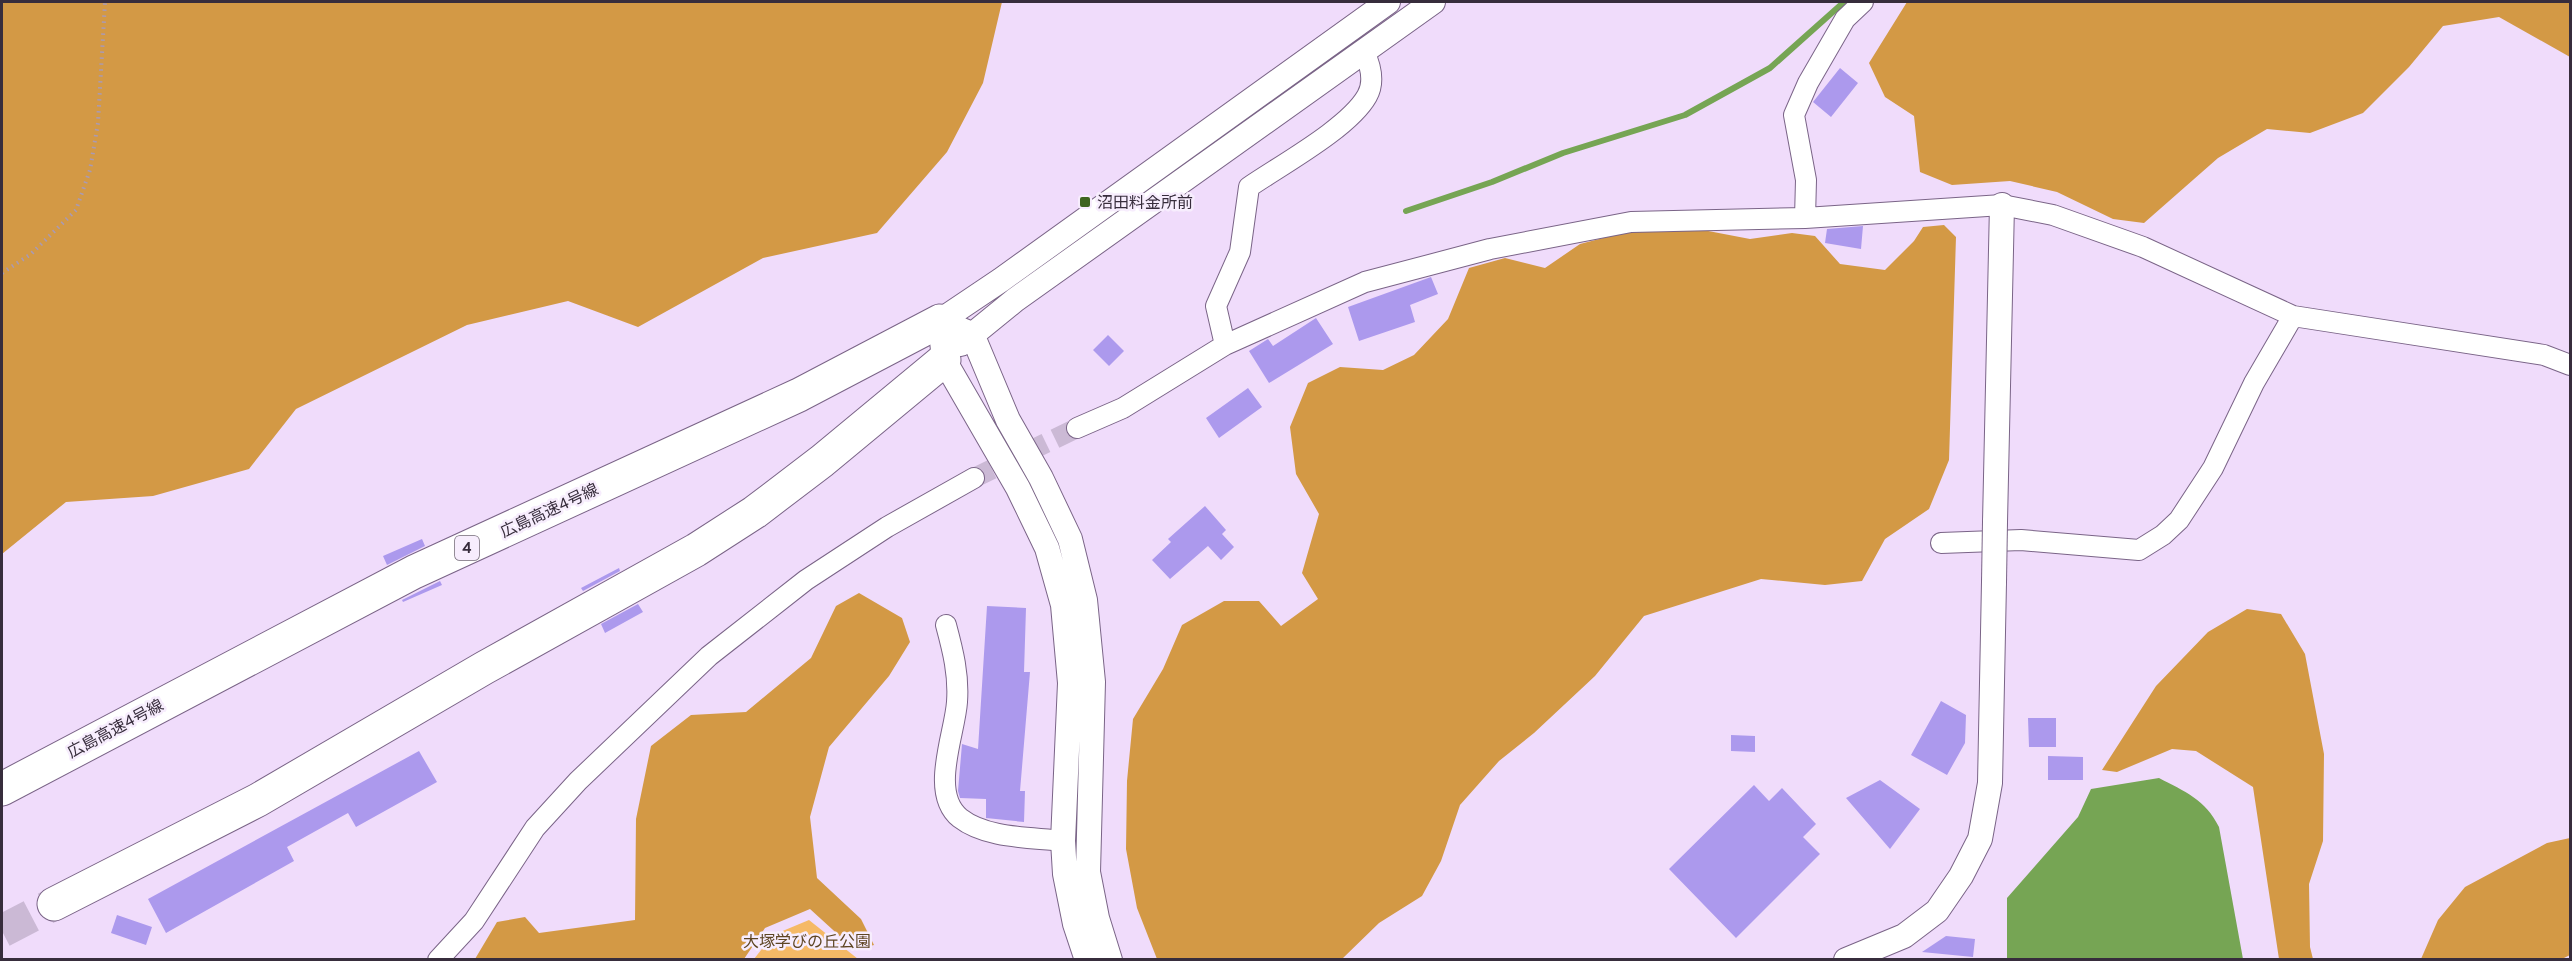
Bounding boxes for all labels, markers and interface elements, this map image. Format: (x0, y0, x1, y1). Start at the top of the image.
place label: 沼田料金所前 (1097, 194, 1193, 214)
marker: 沼田料金所前 (1078, 195, 1092, 209)
street label: 広島高速4号線 (498, 480, 602, 543)
road number: 4 (455, 536, 479, 560)
street label: 広島高速4号線 (64, 696, 167, 763)
park label: 大塚学びの丘公園 (743, 933, 871, 953)

